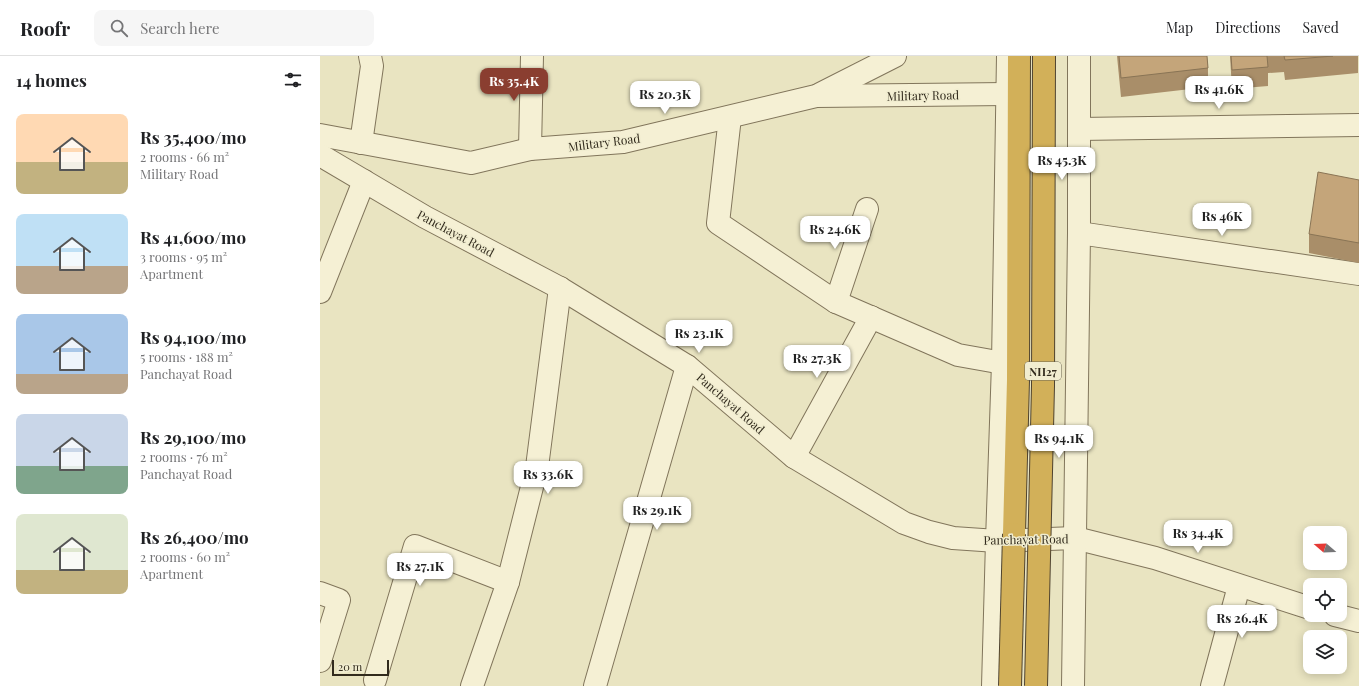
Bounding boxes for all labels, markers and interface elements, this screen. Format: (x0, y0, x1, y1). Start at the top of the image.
search box (94, 10, 374, 46)
text: Roofr (20, 15, 70, 41)
icon: search (108, 17, 130, 39)
text: Search here (140, 18, 220, 38)
text: Map (1166, 18, 1193, 37)
text: Directions (1215, 18, 1281, 37)
text: Saved (1303, 18, 1339, 37)
pin: Rs 35.4K (473, 68, 555, 102)
text: 14 homes (16, 69, 87, 91)
icon: filters (282, 69, 304, 91)
text: Rs 35.4K (489, 72, 539, 89)
pin: Rs 41.6K (1178, 76, 1260, 110)
text: Rs 41.6K (1194, 80, 1244, 97)
pin: Rs 20.3K (624, 81, 706, 115)
text: Rs 20.3K (639, 85, 691, 102)
street label: Military Road (887, 86, 959, 104)
text: Rs 35,400/mo (140, 126, 246, 148)
icon: home (48, 130, 96, 178)
street label: Military Road (567, 130, 641, 154)
pin: Rs 45.3K (1021, 147, 1103, 181)
text: 2 rooms · 66 m² (140, 148, 229, 165)
text: Rs 45.3K (1037, 151, 1087, 168)
text: Military Road (140, 165, 219, 182)
pin: Rs 46K (1189, 203, 1255, 237)
street label: Panchayat Road (415, 206, 497, 260)
text: Rs 46K (1201, 207, 1243, 224)
pin: Rs 24.6K (794, 216, 876, 250)
text: Rs 24.6K (809, 220, 861, 237)
text: Rs 41,600/mo (140, 226, 246, 248)
icon: home (48, 230, 96, 278)
text: 3 rooms · 95 m² (140, 248, 227, 265)
text: Apartment (140, 265, 203, 282)
pin: Rs 23.1K (658, 320, 740, 354)
text: Rs 23.1K (675, 324, 723, 341)
text: Rs 94,100/mo (140, 326, 246, 348)
icon: home (48, 330, 96, 378)
pin: Rs 27.3K (776, 345, 858, 379)
text: 5 rooms · 188 m² (140, 348, 233, 365)
text: Rs 27.3K (793, 349, 841, 366)
road number: NH27 (1025, 362, 1061, 380)
text: Panchayat Road (140, 365, 232, 382)
street label: Panchayat Road (694, 369, 768, 437)
pin: Rs 94.1K (1018, 425, 1100, 459)
text: Rs 29,100/mo (140, 426, 246, 448)
text: Rs 94.1K (1034, 429, 1084, 446)
icon: home (48, 430, 96, 478)
text: 2 rooms · 76 m² (140, 448, 228, 465)
pin: Rs 33.6K (507, 461, 589, 495)
text: Panchayat Road (140, 465, 232, 482)
text: Rs 33.6K (523, 465, 573, 482)
pin: Rs 29.1K (616, 497, 698, 531)
text: Rs 29.1K (632, 501, 682, 518)
pin: Rs 34.4K (1157, 520, 1239, 554)
text: Rs 34.4K (1173, 524, 1223, 541)
text: Rs 26,400/mo (140, 526, 249, 548)
north arrow (1303, 526, 1347, 570)
map controls (1303, 526, 1347, 674)
icon: home (48, 530, 96, 578)
street label: Panchayat Road (983, 530, 1069, 548)
text: 2 rooms · 60 m² (140, 548, 230, 565)
pin: Rs 27.1K (379, 553, 461, 587)
text: Rs 27.1K (396, 557, 444, 574)
text: Apartment (140, 565, 203, 582)
button: locate (1303, 578, 1347, 622)
pin: Rs 26.4K (1201, 605, 1283, 639)
text: Rs 26.4K (1216, 609, 1268, 626)
button: layers (1303, 630, 1347, 674)
scale bar (332, 658, 389, 677)
text: 20 m (338, 659, 362, 674)

